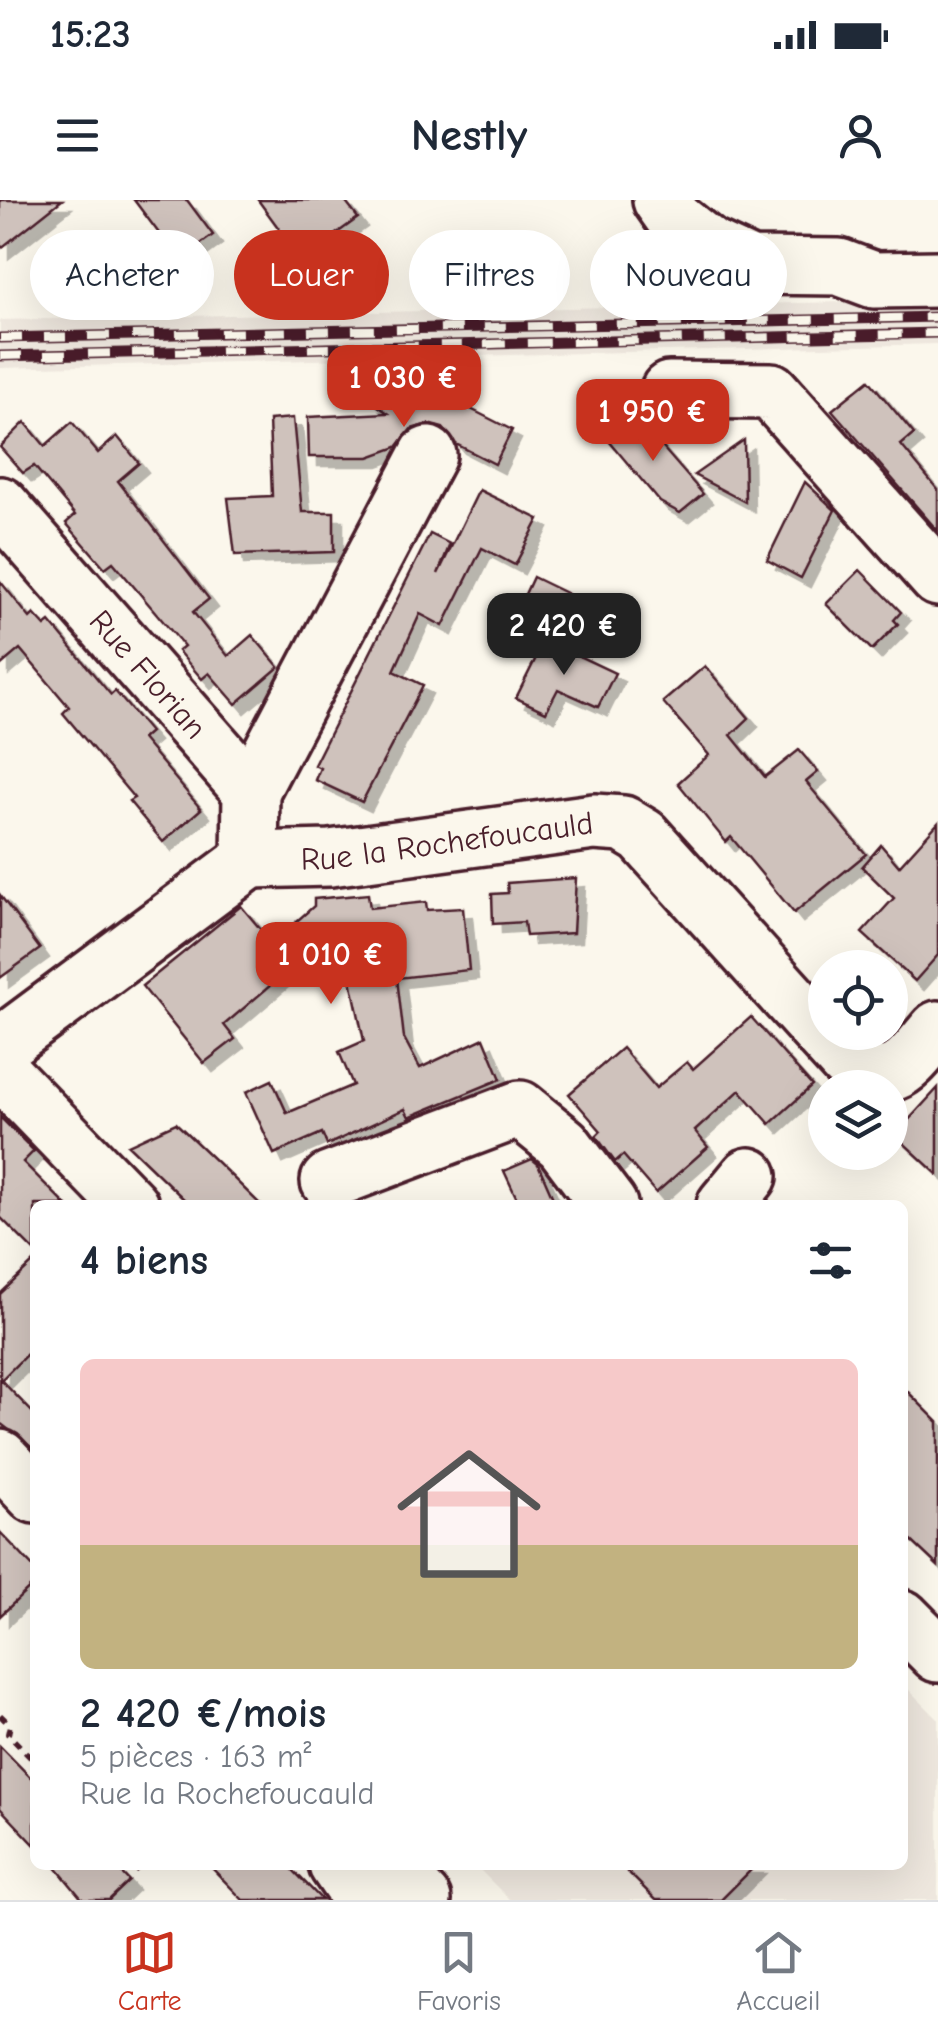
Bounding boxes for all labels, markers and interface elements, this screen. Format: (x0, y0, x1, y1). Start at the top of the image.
text: 15:23 (50, 13, 131, 57)
icon: menu (50, 108, 105, 163)
icon: person (833, 108, 888, 163)
text: Nestly (411, 109, 527, 161)
chip: Acheter (30, 230, 214, 320)
chip: Louer (234, 230, 389, 320)
chip: Filtres (409, 230, 570, 320)
chip: Nouveau (590, 230, 787, 320)
pin: 1 030 € (312, 345, 496, 430)
text: 1 030 € (349, 359, 459, 396)
pin: 1 950 € (561, 379, 745, 464)
text: 1 950 € (598, 393, 708, 430)
pin: 2 420 € (472, 593, 656, 678)
street label: Rue Florian (82, 602, 215, 746)
text: 2 420 € (509, 607, 619, 644)
street label: Rue la Rochefoucauld (300, 804, 595, 877)
pin: 1 010 € (239, 922, 423, 1007)
text: 1 010 € (278, 936, 384, 973)
map controls (808, 950, 908, 1170)
button: locate (808, 950, 908, 1050)
button: layers (808, 1070, 908, 1170)
icon: filters (803, 1233, 858, 1288)
text: 4 biens (80, 1236, 208, 1285)
icon: home (379, 1424, 559, 1604)
text: 2 420 €/mois (80, 1689, 326, 1738)
text: 5 pièces · 163 m² (80, 1738, 311, 1775)
text: Rue la Rochefoucauld (80, 1775, 374, 1812)
tab: Carte (118, 1925, 182, 2017)
tab: Favoris (417, 1925, 501, 2017)
tab: Accueil (736, 1925, 820, 2017)

